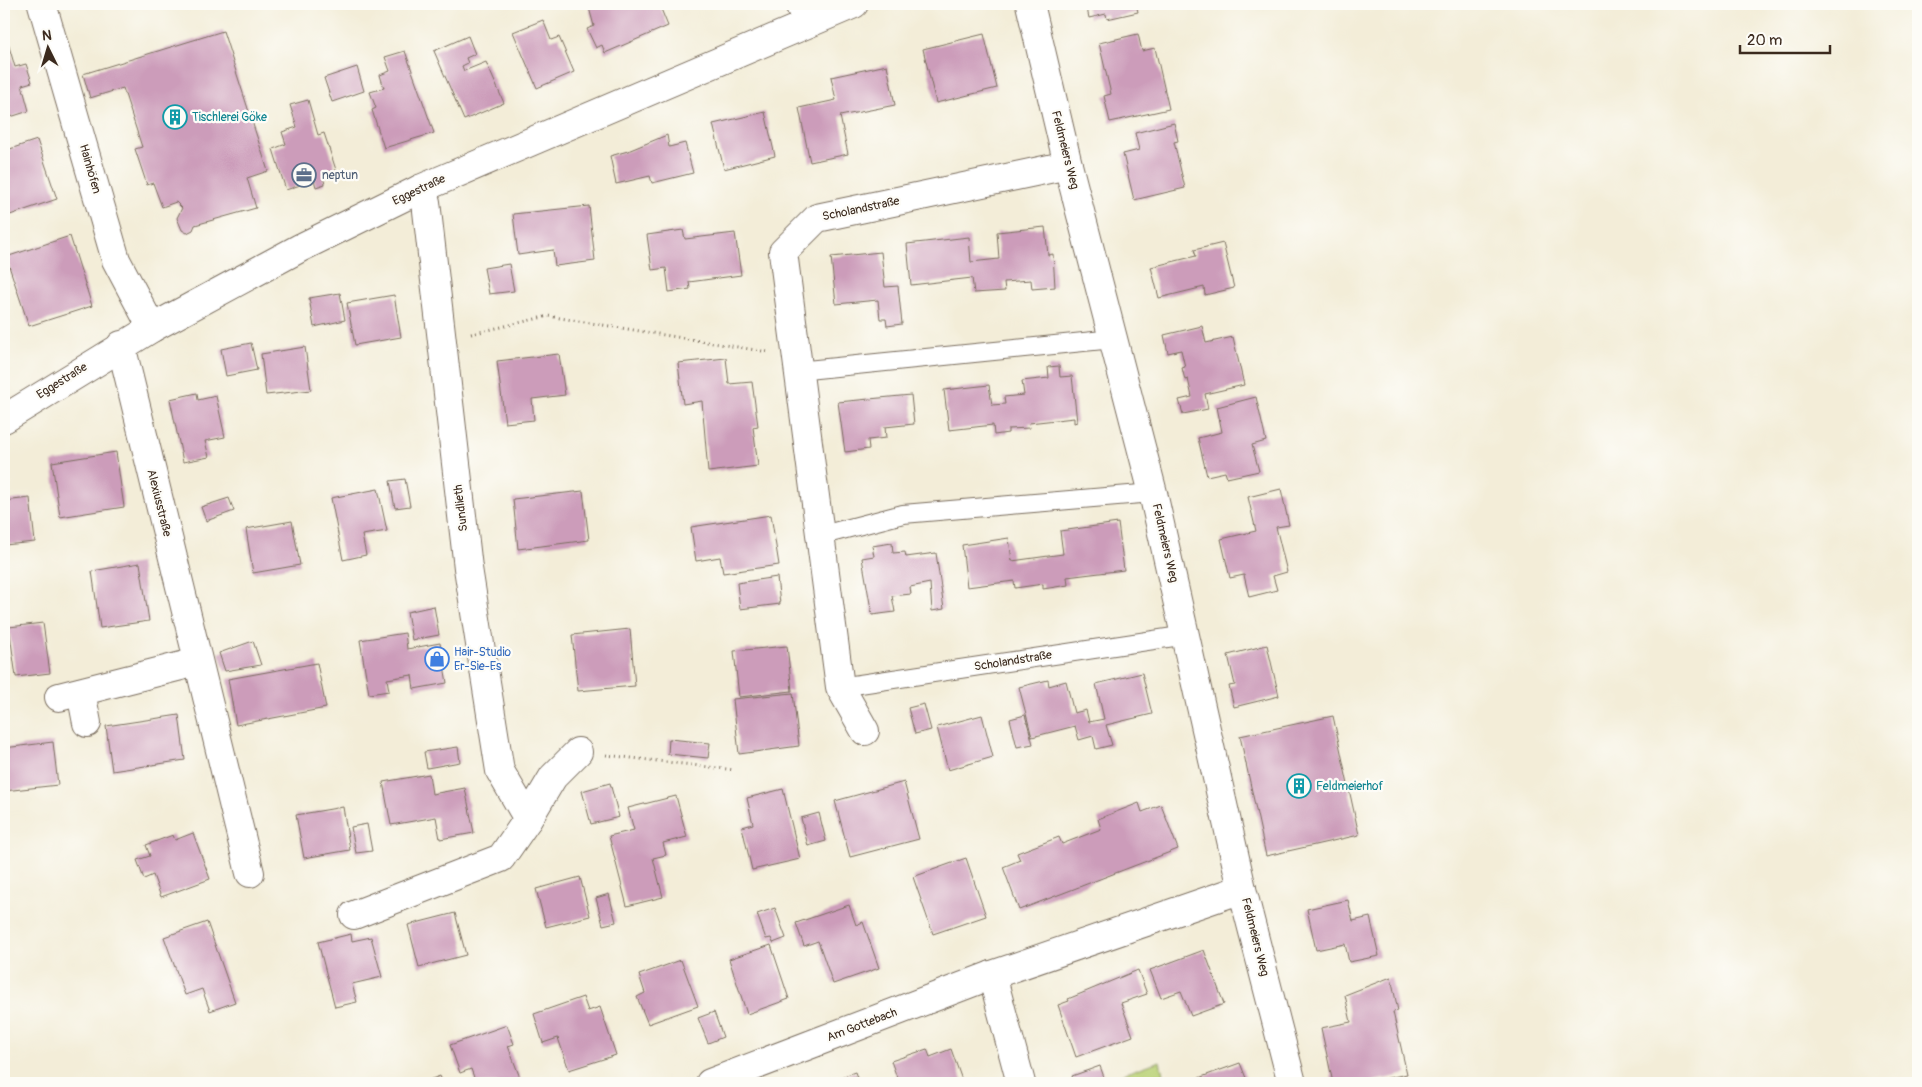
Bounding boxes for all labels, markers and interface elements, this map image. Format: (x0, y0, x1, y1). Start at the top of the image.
north arrow (22, 22, 72, 72)
scale bar (1740, 22, 1830, 54)
text: N (41, 27, 52, 44)
text: 20 m (1747, 31, 1782, 50)
building icon: Tischlerei Göke (162, 104, 188, 130)
street label: Feldmeiers Weg (1048, 109, 1082, 191)
place label: Tischlerei Göke (192, 110, 267, 125)
street label: Hainhöfen (76, 143, 104, 196)
office icon: neptun (291, 162, 317, 188)
place label: neptun (322, 168, 358, 183)
street label: Eggestraße (390, 171, 448, 209)
street label: Scholandstraße (821, 193, 901, 224)
street label: Eggestraße (34, 360, 90, 402)
street label: Alexiusstraße (143, 468, 175, 538)
street label: Sundlieth (451, 483, 471, 532)
street label: Feldmeiers Weg (1149, 502, 1181, 584)
place label: Hair-Studio Er-Sie-Es (454, 645, 512, 674)
shop icon: Hair-Studio Er-Sie-Es (424, 646, 450, 672)
street label: Scholandstraße (973, 647, 1053, 675)
building icon: Feldmeierhof (1286, 773, 1312, 799)
place label: Feldmeierhof (1316, 779, 1383, 794)
street label: Feldmeiers Weg (1238, 896, 1272, 978)
street label: Am Gottebach (825, 1005, 900, 1045)

